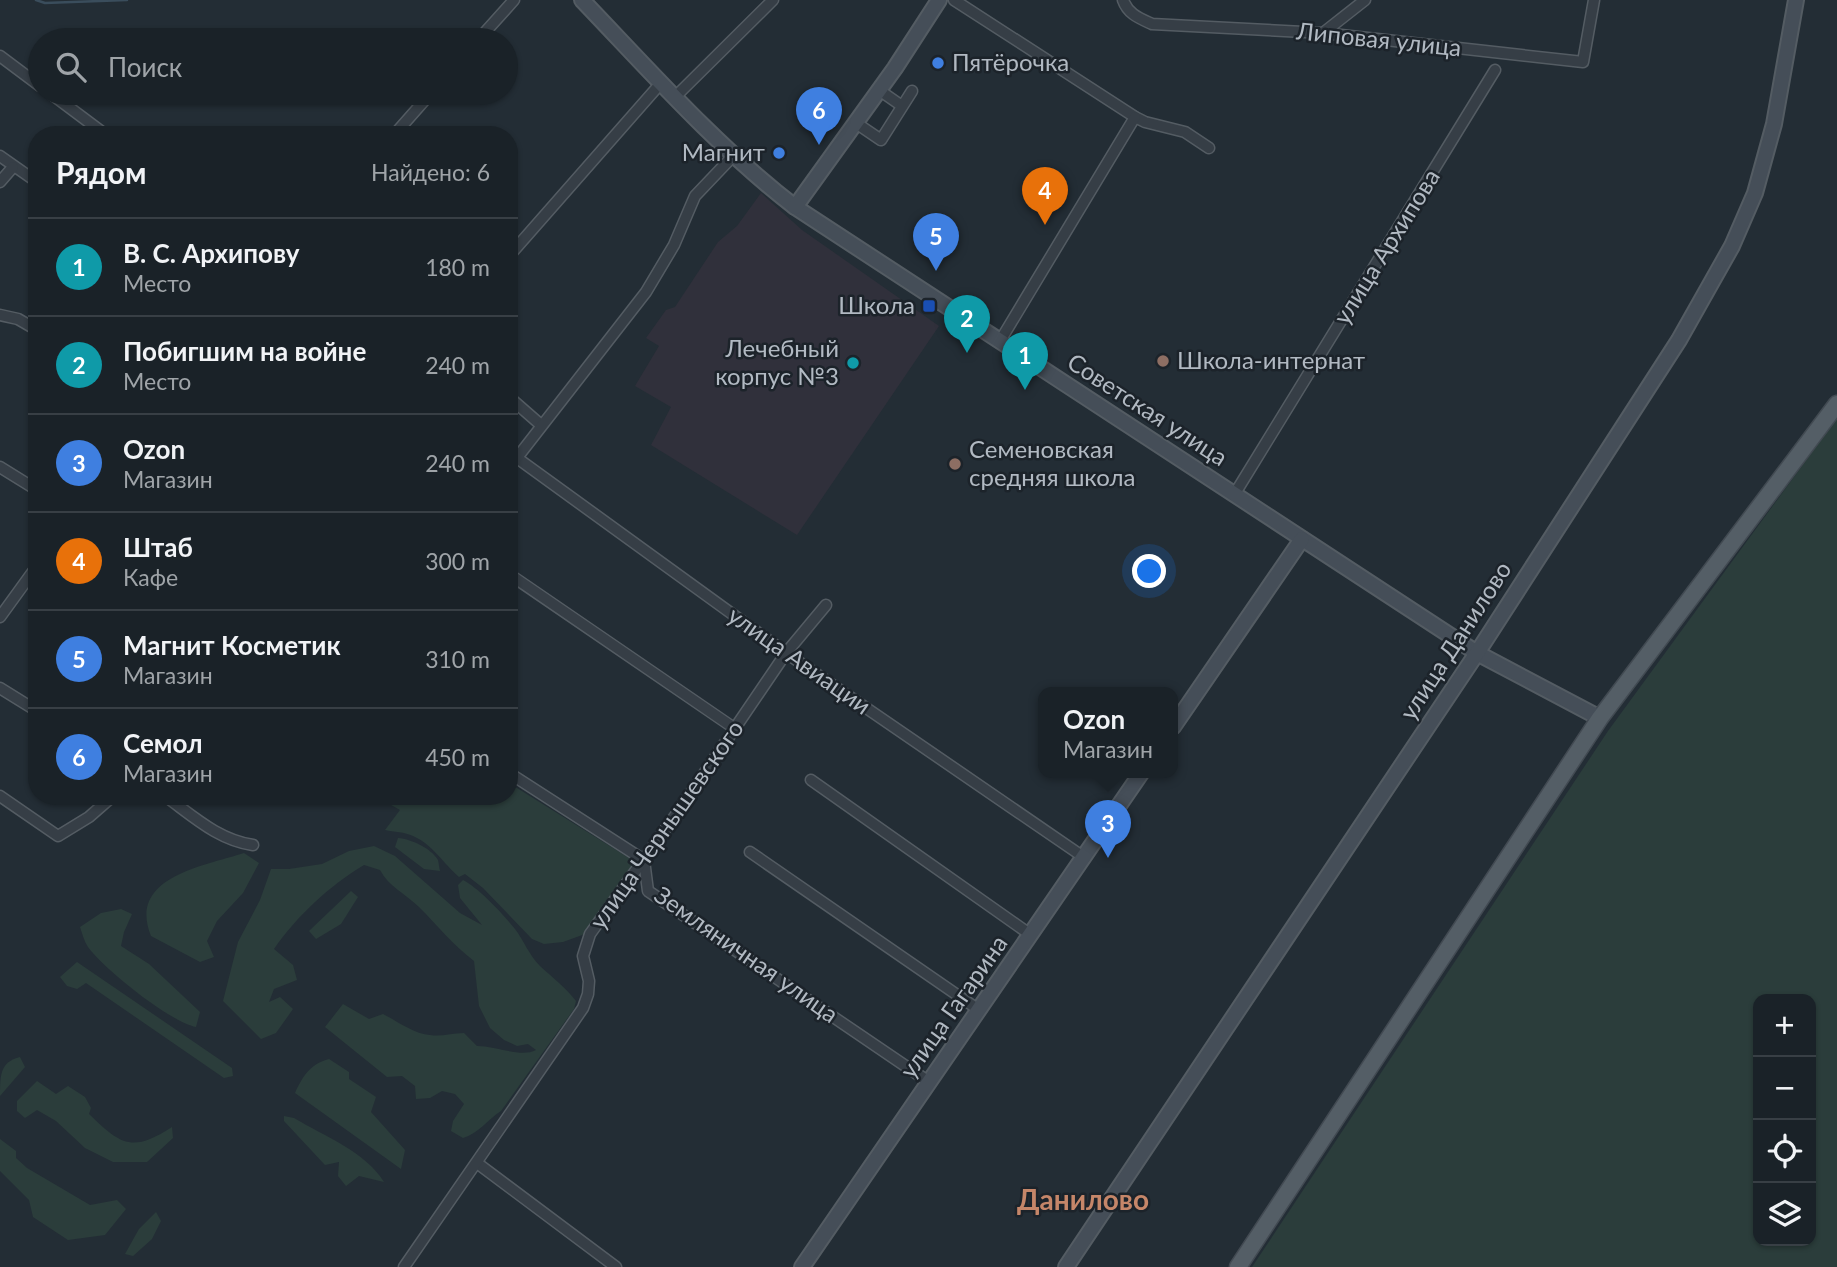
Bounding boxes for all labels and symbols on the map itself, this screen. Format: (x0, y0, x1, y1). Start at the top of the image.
street label: Липовая улица (1294, 15, 1463, 62)
place label: Пятёрочка (952, 47, 1069, 76)
marker: Пятёрочка (930, 55, 946, 71)
pin: 6 (796, 87, 842, 145)
place label: Магнит (682, 137, 765, 166)
marker: Магнит (771, 145, 787, 161)
street label: улица Архипова (1326, 163, 1445, 329)
pin: 4 (1022, 167, 1068, 225)
pin: 5 (913, 213, 959, 271)
place label: Школа (838, 290, 915, 319)
pin: 2 (944, 295, 990, 353)
marker: Школа (921, 298, 937, 314)
pin: 1 (1002, 332, 1048, 390)
place label: Лечебный корпус №3 (715, 333, 839, 390)
place label: Школа-интернат (1177, 345, 1365, 374)
street label: Советская улица (1062, 346, 1233, 471)
marker: Школа-интернат (1155, 353, 1171, 369)
marker: Лечебный корпус №3 (845, 355, 861, 371)
place label: Семеновская средняя школа (969, 434, 1136, 491)
marker: Семеновская средняя школа (947, 456, 963, 472)
your location (1132, 554, 1166, 588)
street label: улица Данилово (1393, 556, 1517, 725)
street label: улица Авиации (723, 600, 877, 720)
street label: улица Чернышевского (583, 714, 749, 934)
pin: 3 (1085, 800, 1131, 858)
street label: Земляничная улица (649, 879, 844, 1028)
street label: улица Гагарина (893, 929, 1013, 1083)
district label: Данилово (1017, 1182, 1149, 1216)

